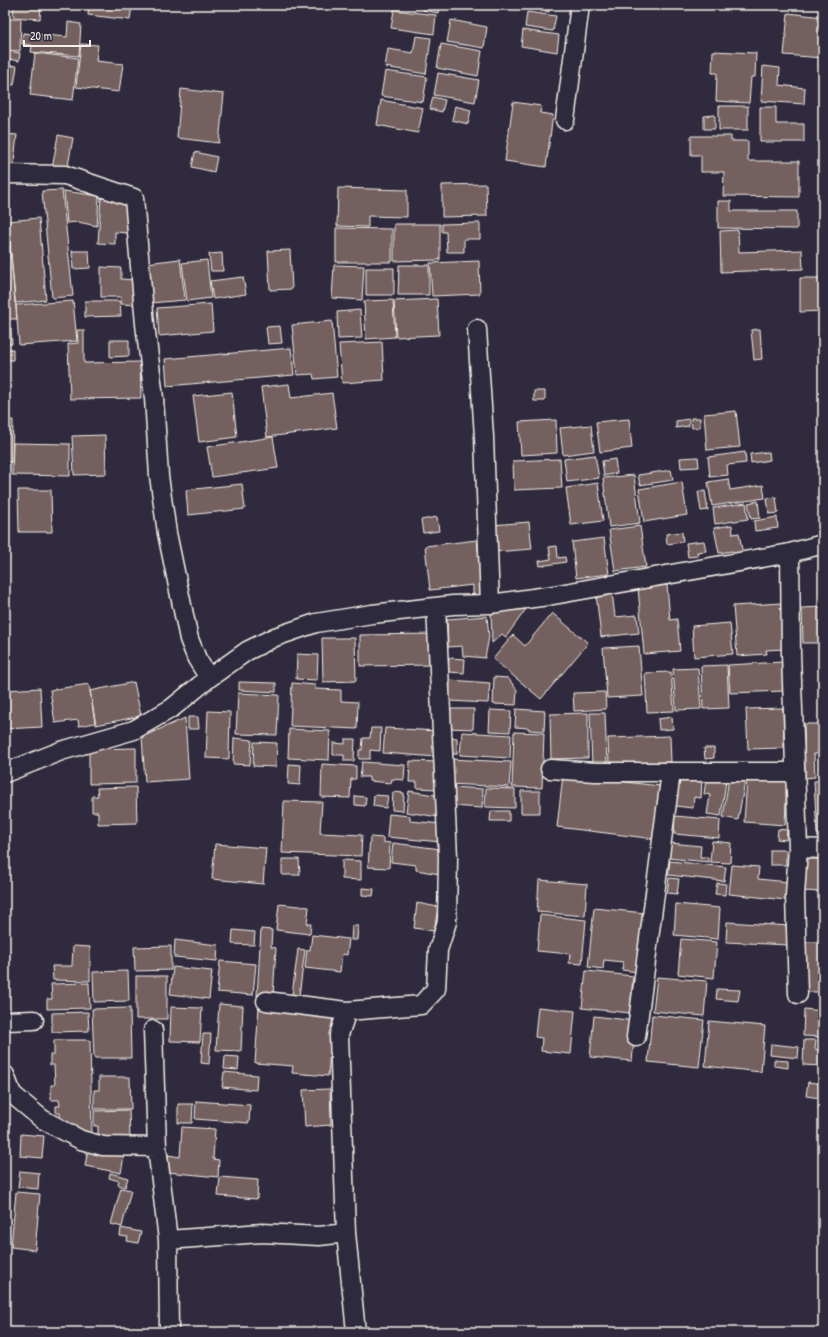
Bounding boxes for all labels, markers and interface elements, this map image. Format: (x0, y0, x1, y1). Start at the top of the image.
scale bar (24, 22, 90, 48)
text: 20 m (30, 27, 52, 44)

